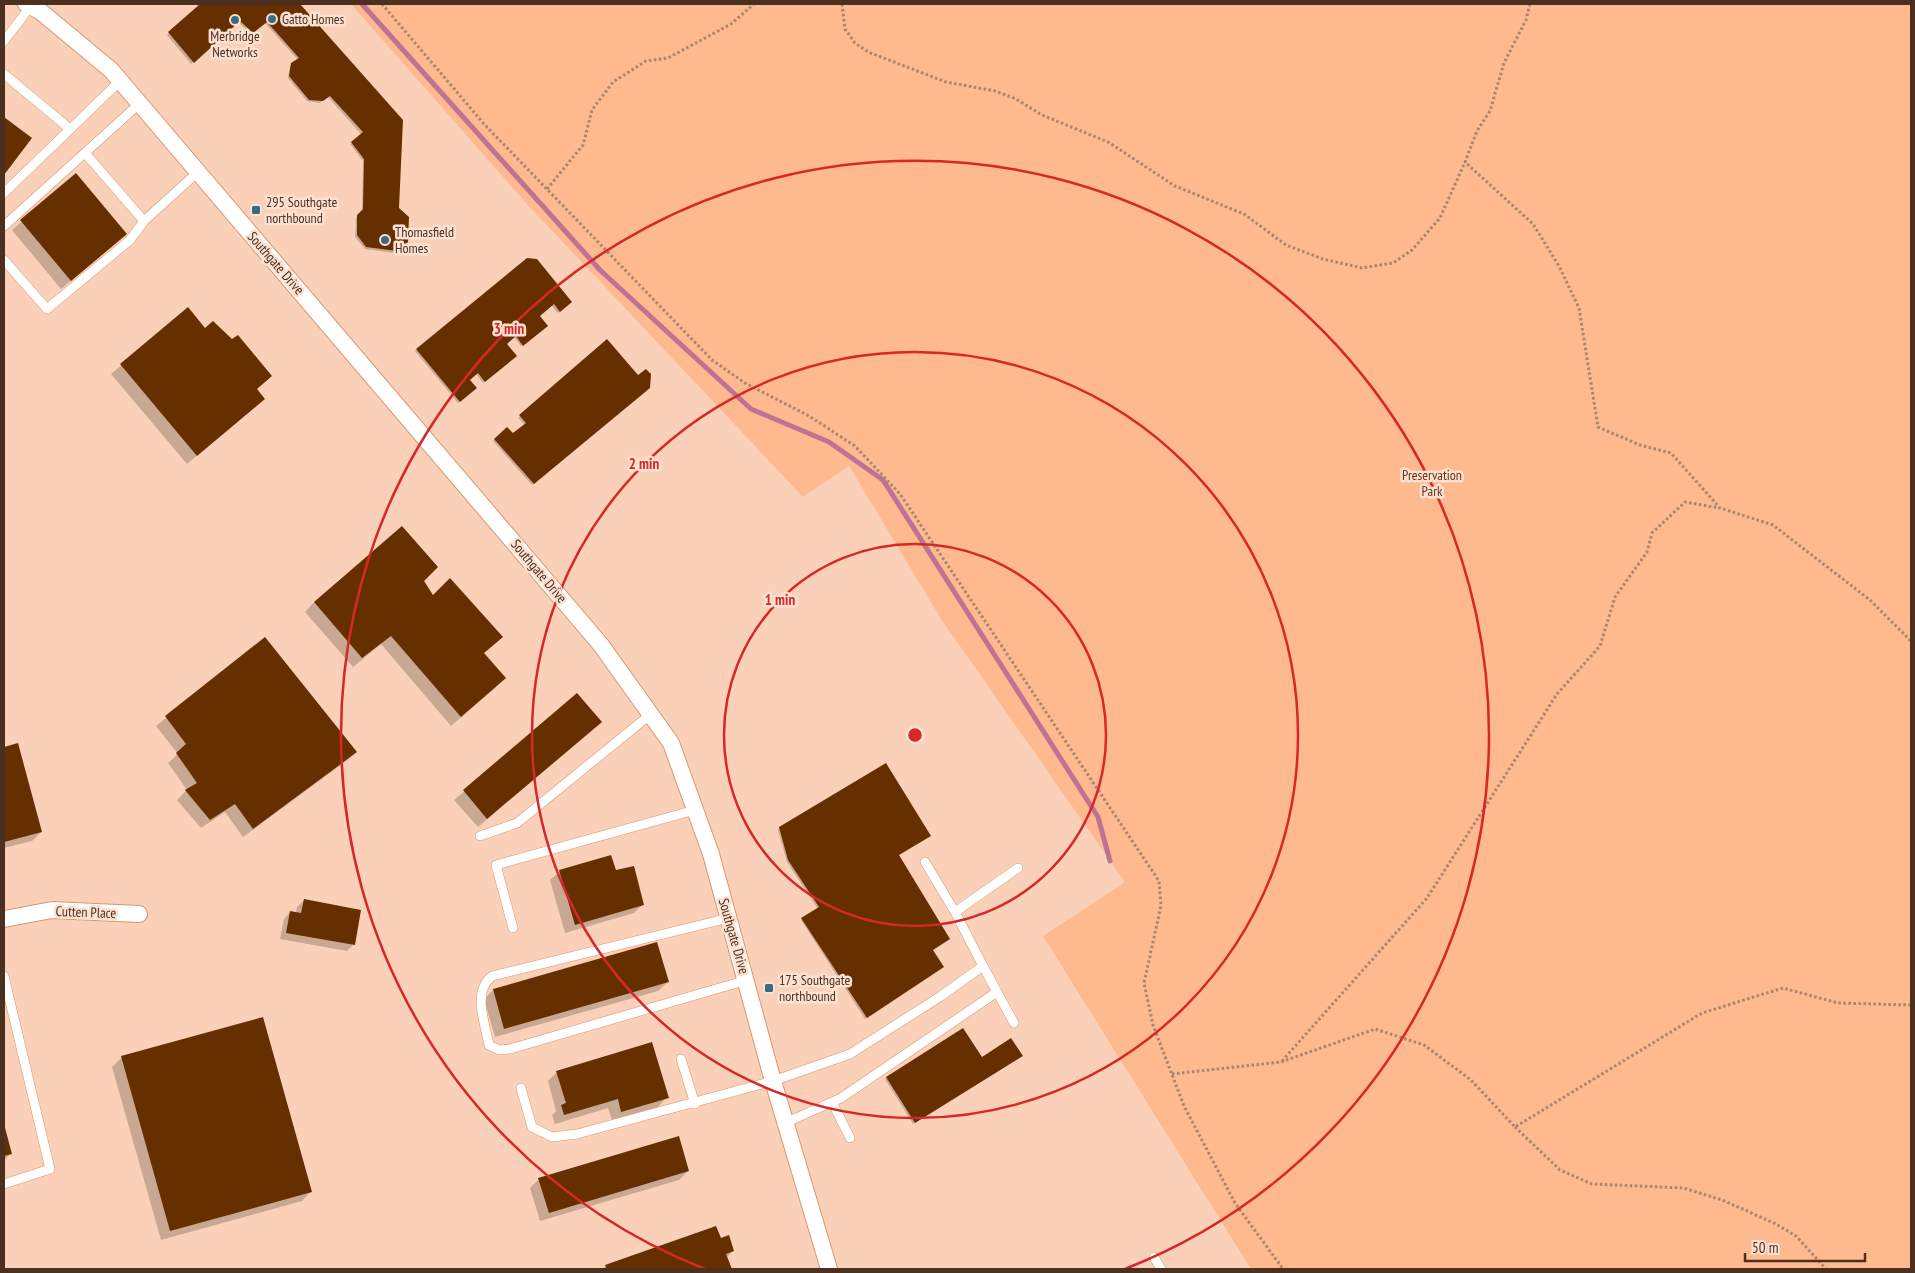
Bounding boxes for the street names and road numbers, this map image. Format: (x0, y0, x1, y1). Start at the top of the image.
street label: Southgate Drive (244, 228, 308, 298)
street label: Southgate Drive (507, 535, 571, 607)
street label: Southgate Drive (715, 896, 753, 976)
street label: Cutten Place (55, 902, 117, 922)

